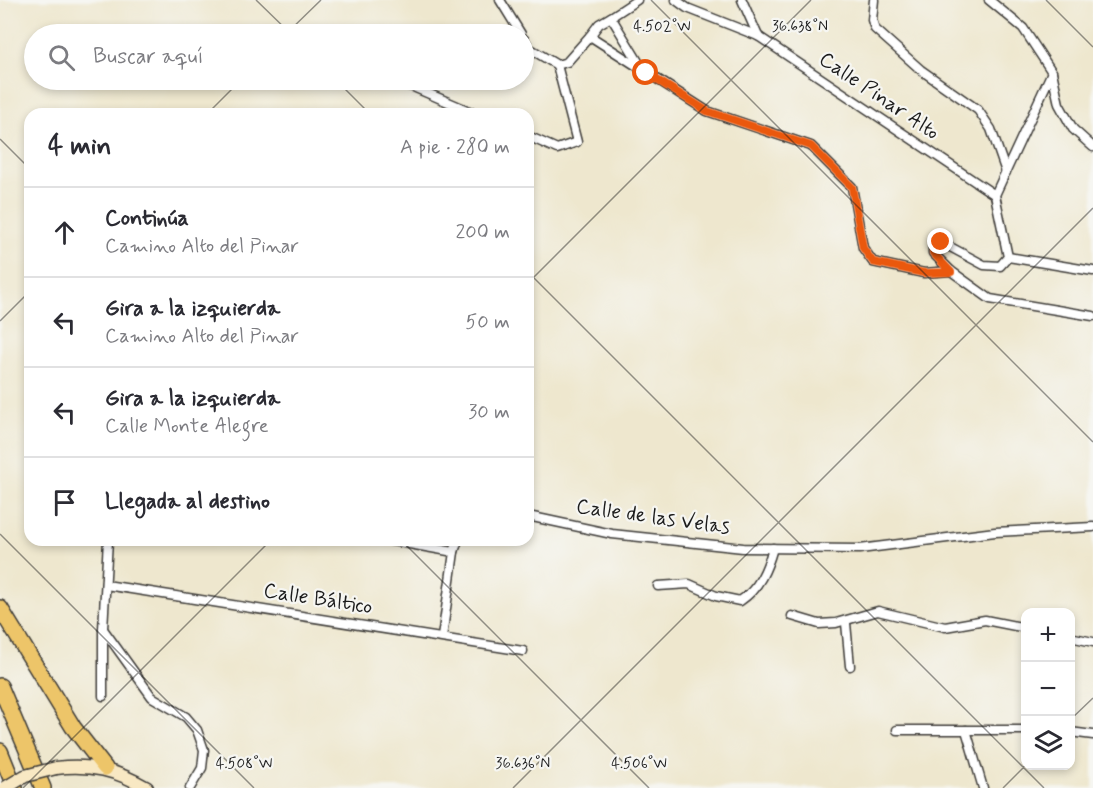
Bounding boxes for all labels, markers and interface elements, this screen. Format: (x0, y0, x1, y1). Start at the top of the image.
text: 4.502°W (633, 17, 691, 37)
text: 36.638°N (772, 17, 828, 37)
search box (24, 24, 534, 90)
icon: search (45, 41, 78, 74)
text: Buscar aquí (93, 43, 204, 71)
street label: Calle Pinar Alto (813, 45, 945, 147)
route start (632, 59, 658, 85)
text: 4 min (48, 130, 111, 164)
text: A pie · 280 m (400, 134, 510, 161)
text: Continúa (105, 205, 189, 233)
icon: ahead (48, 216, 81, 249)
text: 200 m (455, 219, 510, 246)
route end (927, 228, 953, 254)
text: Camino Alto del Pinar (105, 233, 299, 260)
text: Gira a la izquierda (105, 295, 280, 323)
icon: left (48, 306, 81, 339)
text: 50 m (465, 309, 510, 336)
text: Camino Alto del Pinar (105, 323, 299, 350)
text: Gira a la izquierda (105, 385, 280, 413)
icon: left (48, 396, 81, 429)
text: 30 m (468, 399, 510, 426)
text: Calle Monte Alegre (105, 413, 269, 440)
icon: arrive (48, 486, 81, 519)
text: Llegada al destino (105, 488, 270, 516)
street label: Calle de las Velas (574, 492, 732, 542)
street label: Calle Báltico (262, 577, 374, 621)
map controls (1021, 608, 1075, 770)
button: + (1021, 608, 1075, 662)
button: − (1021, 662, 1075, 716)
button: layers (1021, 716, 1075, 770)
text: 4.508°W (216, 754, 272, 774)
text: 36.636°N (496, 754, 550, 774)
text: 4.506°W (611, 754, 667, 774)

